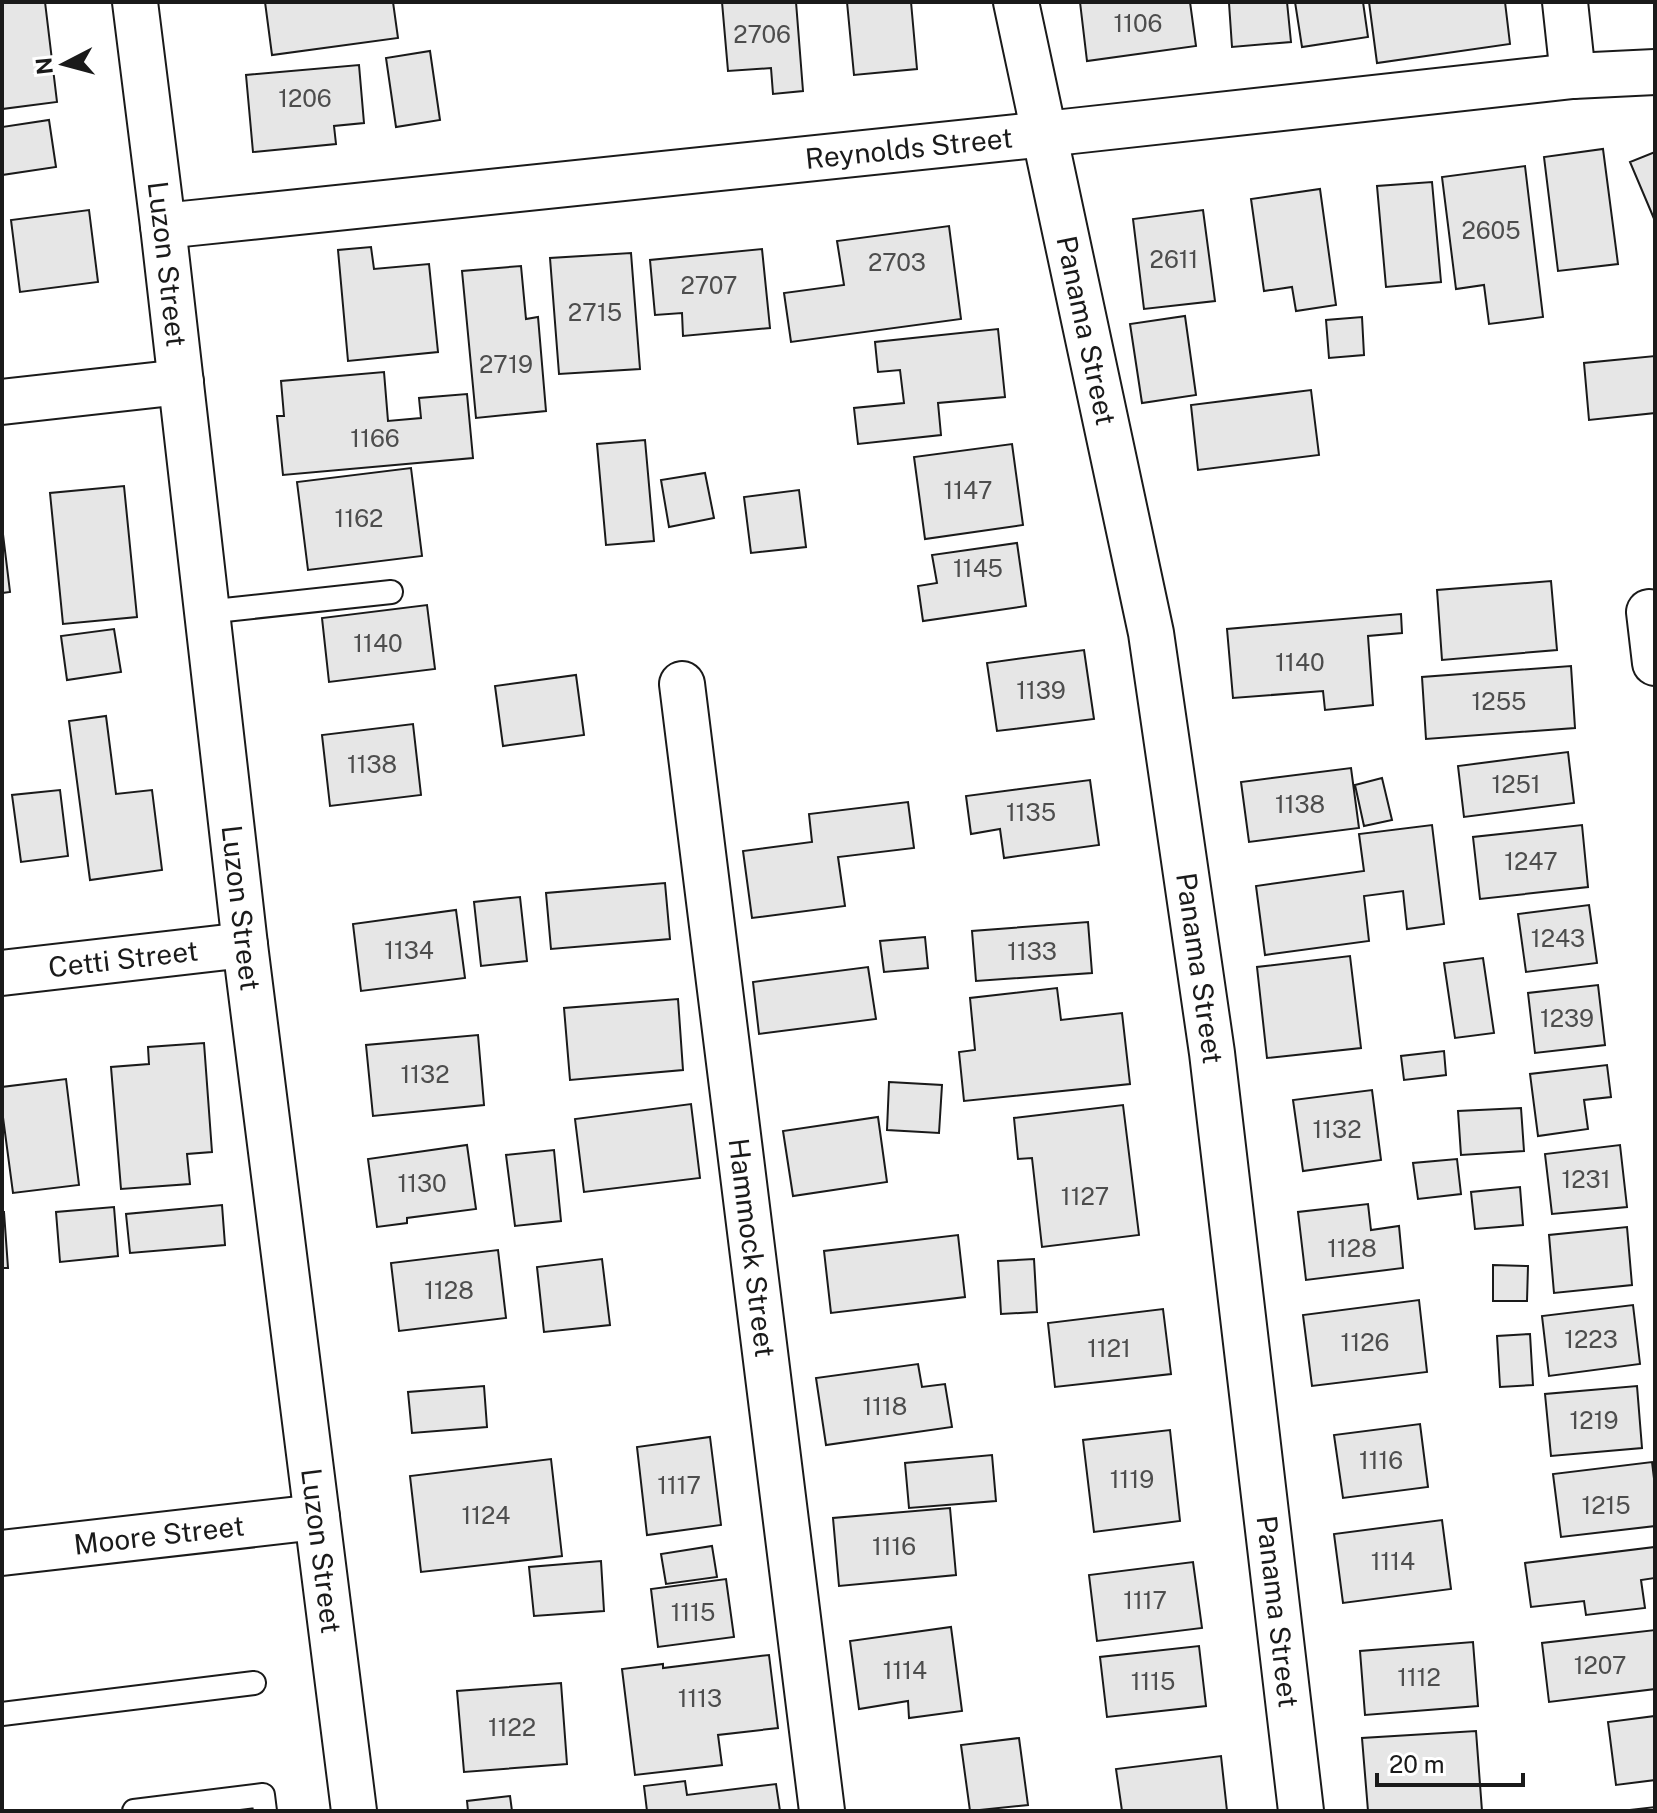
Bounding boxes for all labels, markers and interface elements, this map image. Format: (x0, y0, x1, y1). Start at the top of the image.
house number: 1106 (1113, 9, 1163, 37)
house number: 2706 (733, 20, 791, 48)
north arrow (24, 24, 104, 104)
text: N (30, 56, 58, 76)
house number: 1206 (278, 84, 332, 112)
street label: Reynolds Street (804, 120, 1014, 175)
street label: Luzon Street (142, 179, 194, 349)
house number: 2605 (1461, 216, 1521, 244)
street label: Panama Street (1050, 233, 1123, 428)
house number: 2611 (1150, 245, 1198, 273)
house number: 2703 (868, 248, 926, 276)
house number: 2707 (681, 271, 737, 299)
house number: 2715 (568, 298, 622, 326)
house number: 2719 (479, 350, 533, 378)
house number: 1166 (350, 424, 400, 452)
house number: 1147 (943, 476, 993, 504)
house number: 1162 (335, 504, 383, 532)
house number: 1145 (953, 554, 1003, 582)
house number: 1140 (353, 629, 403, 657)
house number: 1140 (1275, 648, 1325, 676)
house number: 1139 (1016, 676, 1066, 704)
house number: 1255 (1472, 687, 1526, 715)
house number: 1138 (347, 750, 397, 778)
house number: 1251 (1491, 770, 1541, 798)
house number: 1138 (1275, 790, 1325, 818)
house number: 1135 (1006, 798, 1056, 826)
street label: Luzon Street (215, 823, 268, 993)
house number: 1247 (1504, 847, 1558, 875)
street label: Panama Street (1170, 870, 1230, 1066)
house number: 1243 (1531, 924, 1585, 952)
street label: Cetti Street (47, 934, 200, 984)
house number: 1134 (384, 936, 434, 964)
house number: 1133 (1007, 937, 1057, 965)
house number: 1239 (1540, 1004, 1594, 1032)
house number: 1132 (401, 1060, 449, 1088)
house number: 1132 (1313, 1115, 1361, 1143)
street label: Hammock Street (723, 1136, 782, 1359)
house number: 1231 (1562, 1165, 1610, 1193)
house number: 1130 (397, 1169, 447, 1197)
house number: 1127 (1061, 1182, 1109, 1210)
house number: 1128 (1327, 1234, 1377, 1262)
house number: 1128 (424, 1276, 474, 1304)
house number: 1223 (1564, 1325, 1618, 1353)
house number: 1126 (1341, 1328, 1389, 1356)
house number: 1121 (1087, 1334, 1131, 1362)
house number: 1118 (863, 1392, 907, 1420)
house number: 1219 (1570, 1406, 1618, 1434)
house number: 1116 (1359, 1446, 1403, 1474)
house number: 1119 (1110, 1465, 1154, 1493)
street label: Luzon Street (295, 1466, 349, 1635)
house number: 1117 (657, 1471, 701, 1499)
house number: 1215 (1581, 1491, 1631, 1519)
house number: 1124 (462, 1501, 510, 1529)
street label: Moore Street (72, 1508, 246, 1561)
street label: Panama Street (1250, 1514, 1306, 1709)
house number: 1116 (872, 1532, 916, 1560)
house number: 1114 (1371, 1547, 1415, 1575)
house number: 1117 (1123, 1586, 1167, 1614)
house number: 1115 (671, 1598, 715, 1626)
house number: 1207 (1574, 1651, 1626, 1679)
house number: 1114 (883, 1656, 927, 1684)
house number: 1112 (1397, 1663, 1441, 1691)
house number: 1115 (1131, 1667, 1175, 1695)
house number: 1113 (678, 1684, 722, 1712)
house number: 1122 (488, 1713, 536, 1741)
scale bar (1377, 1737, 1523, 1787)
text: 20 m (1389, 1750, 1445, 1778)

